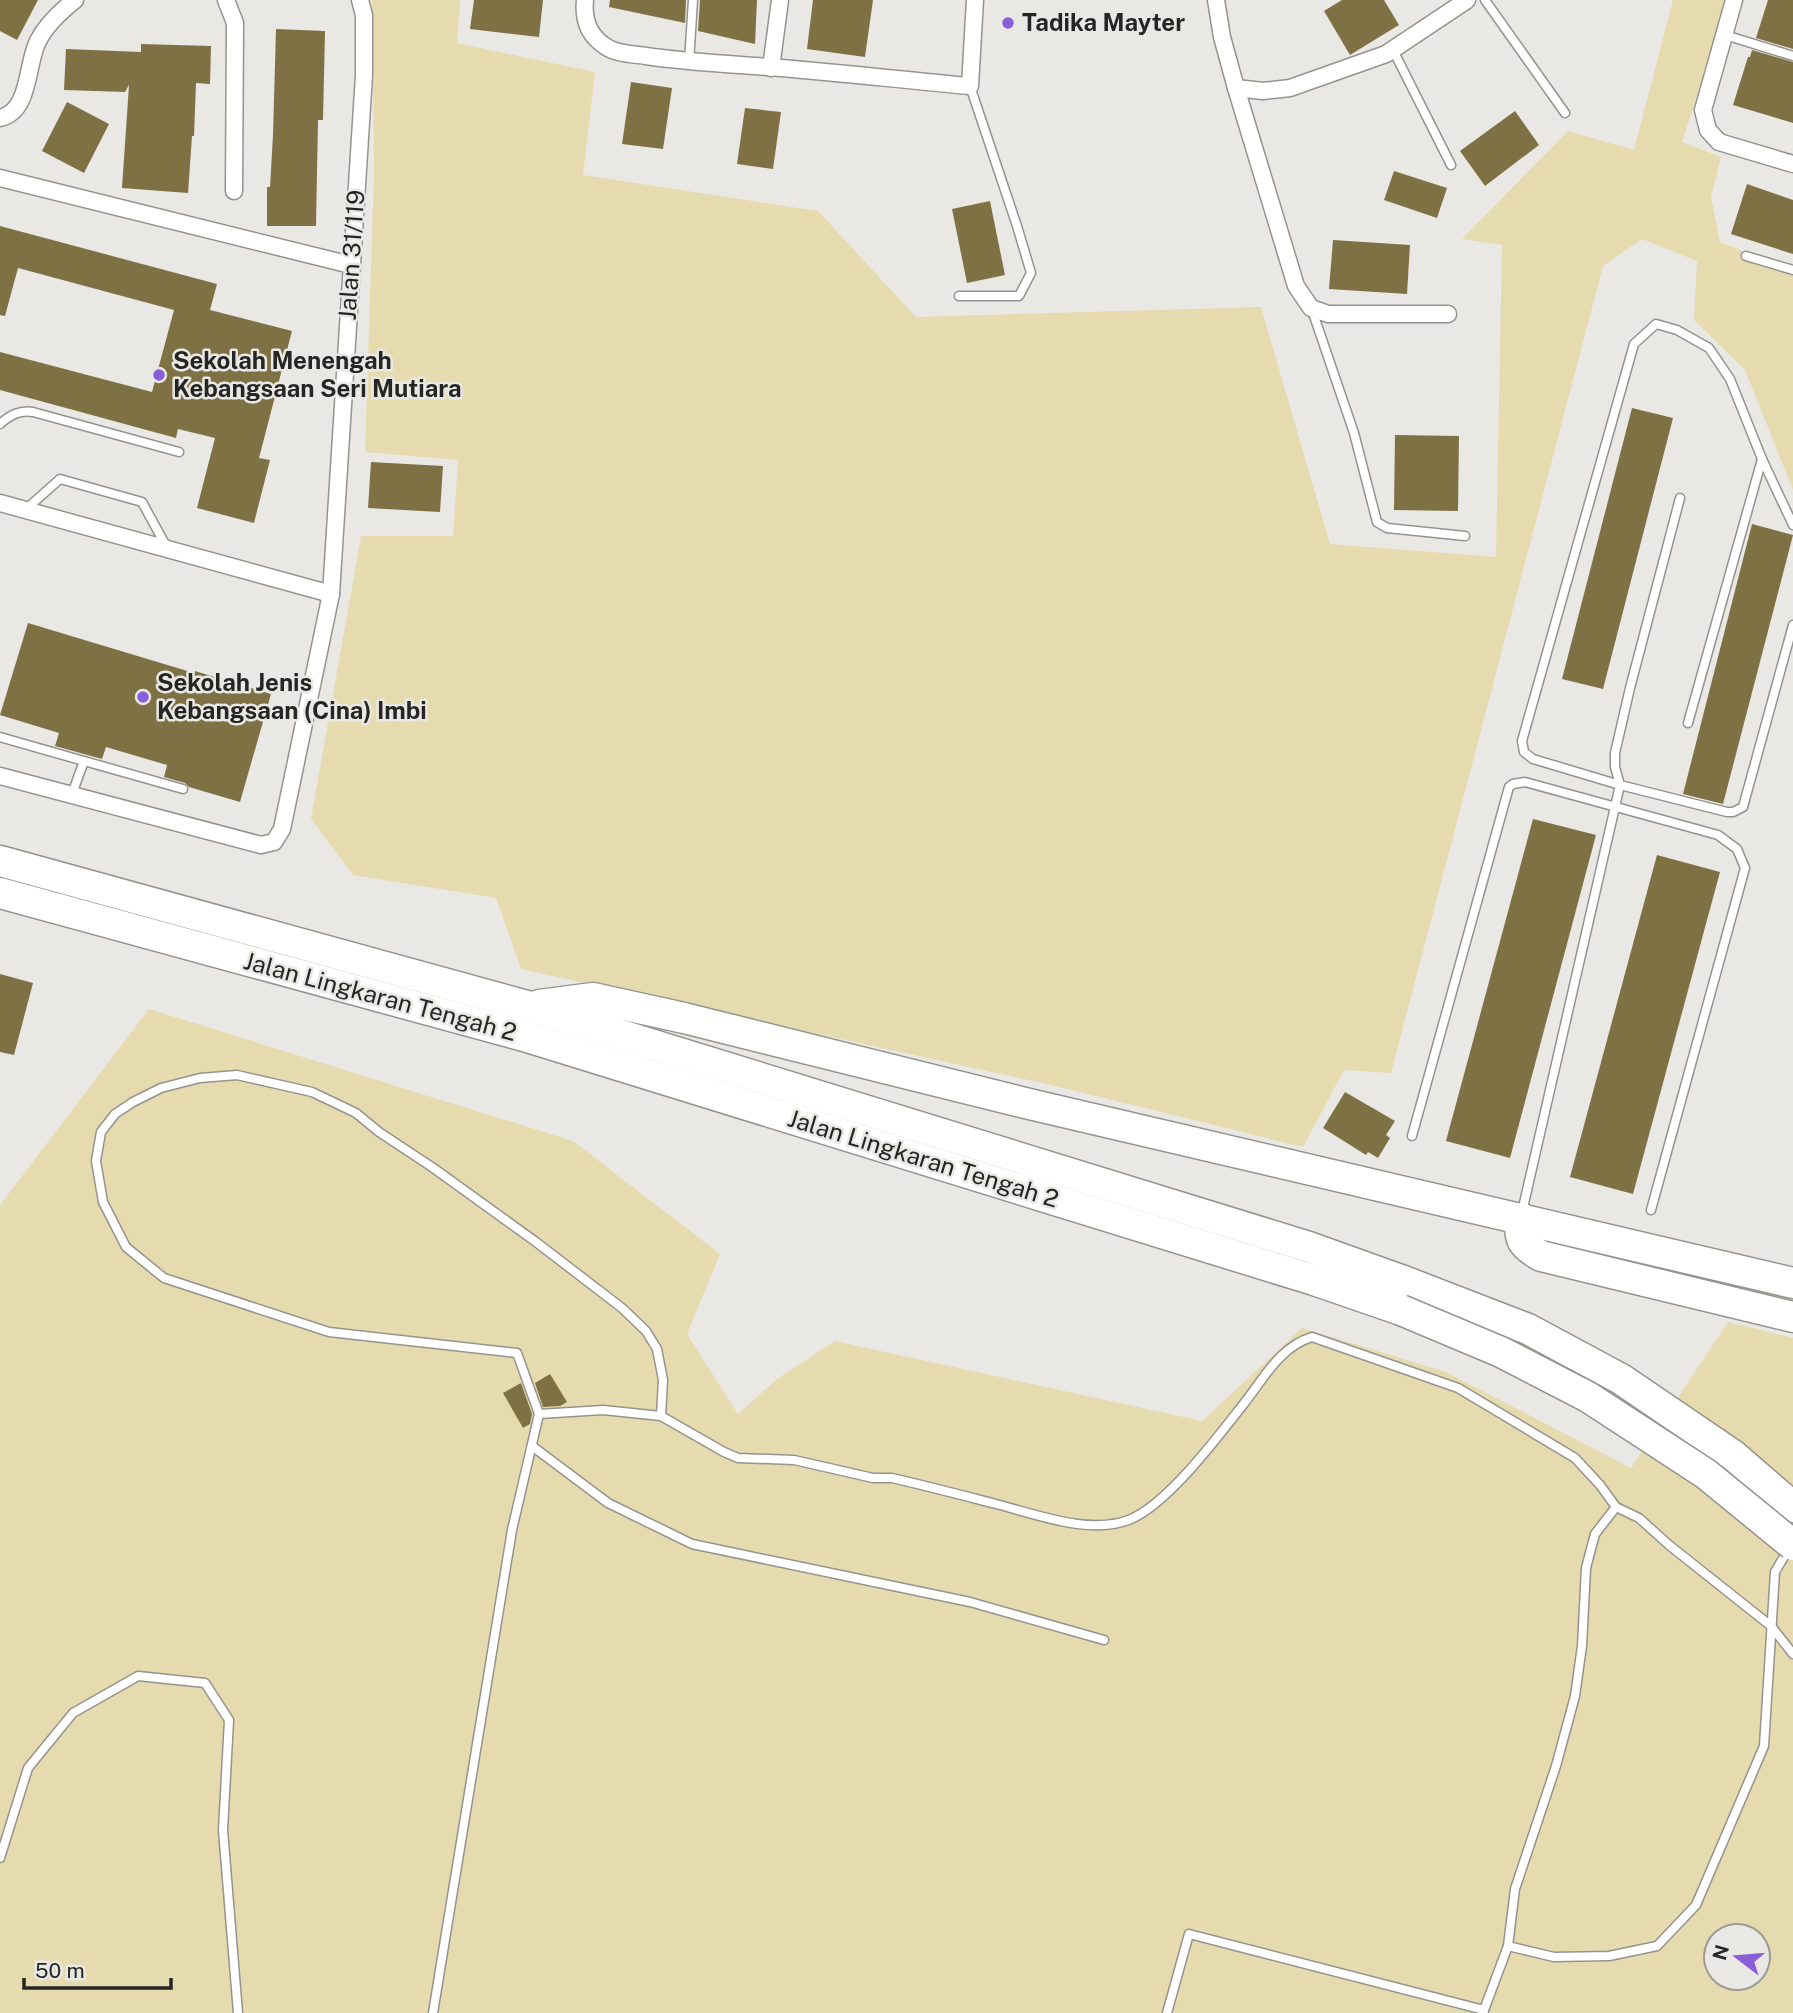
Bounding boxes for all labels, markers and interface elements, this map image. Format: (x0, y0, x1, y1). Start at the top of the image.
place label: Tadika Mayter (1022, 8, 1185, 36)
marker: Tadika Mayter (1000, 15, 1016, 31)
street label: Jalan 31/119 (332, 189, 370, 321)
place label: Sekolah Menengah Kebangsaan Seri Mutiara (173, 346, 461, 402)
marker: Sekolah Menengah Kebangsaan Seri Mutiara (151, 367, 167, 383)
place label: Sekolah Jenis Kebangsaan (Cina) Imbi (157, 668, 427, 724)
marker: Sekolah Jenis Kebangsaan (Cina) Imbi (135, 689, 151, 705)
street label: Jalan Lingkaran Tengah 2 (241, 946, 520, 1046)
street label: Jalan Lingkaran Tengah 2 (785, 1103, 1062, 1213)
north arrow (1702, 1922, 1772, 1992)
text: N (1708, 1942, 1733, 1962)
scale bar (24, 1946, 172, 1990)
text: 50 m (35, 1958, 85, 1983)

